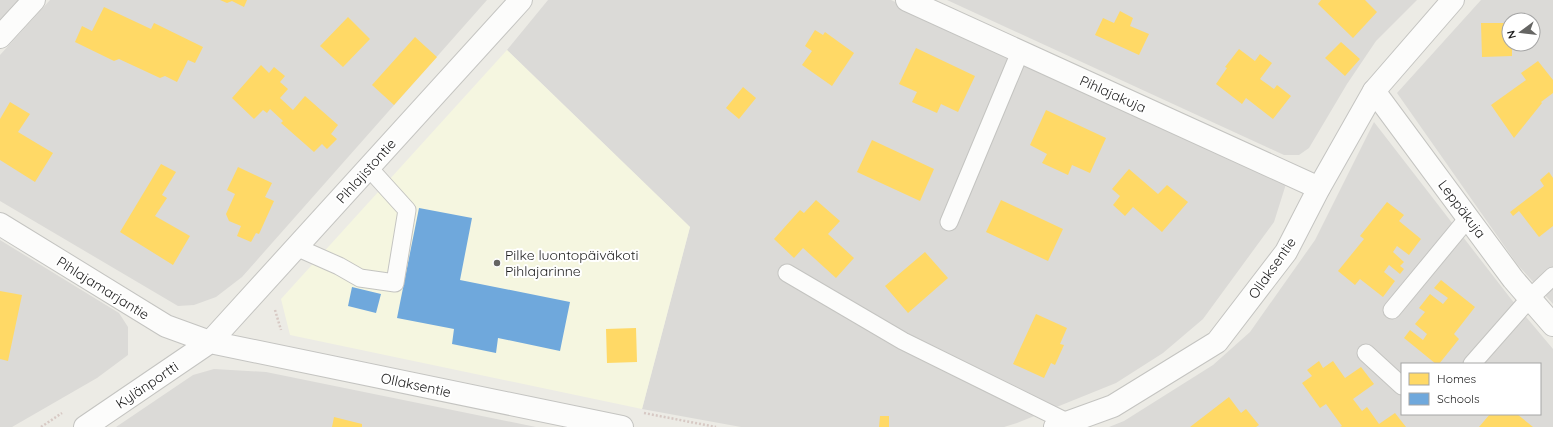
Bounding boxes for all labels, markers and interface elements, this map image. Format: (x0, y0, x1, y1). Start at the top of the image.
north arrow (1501, 12, 1541, 52)
text: N (1504, 29, 1519, 40)
street label: Pihlajakuja (1077, 71, 1149, 117)
street label: Pihlajistontie (332, 135, 400, 207)
street label: Leppäkuja (1434, 176, 1490, 242)
street label: Ollaksentie (1244, 234, 1300, 302)
place label: Pilke luontopäiväkoti Pihlajarinne (505, 246, 638, 280)
street label: Pihlajamarjantie (53, 252, 153, 324)
marker: Pilke luontopäiväkoti Pihlajarinne (492, 258, 502, 268)
street label: Kylänportti (112, 357, 182, 413)
legend (1401, 363, 1541, 415)
street label: Ollaksentie (379, 369, 453, 401)
text: Homes (1437, 371, 1477, 386)
text: Schools (1437, 391, 1480, 406)

